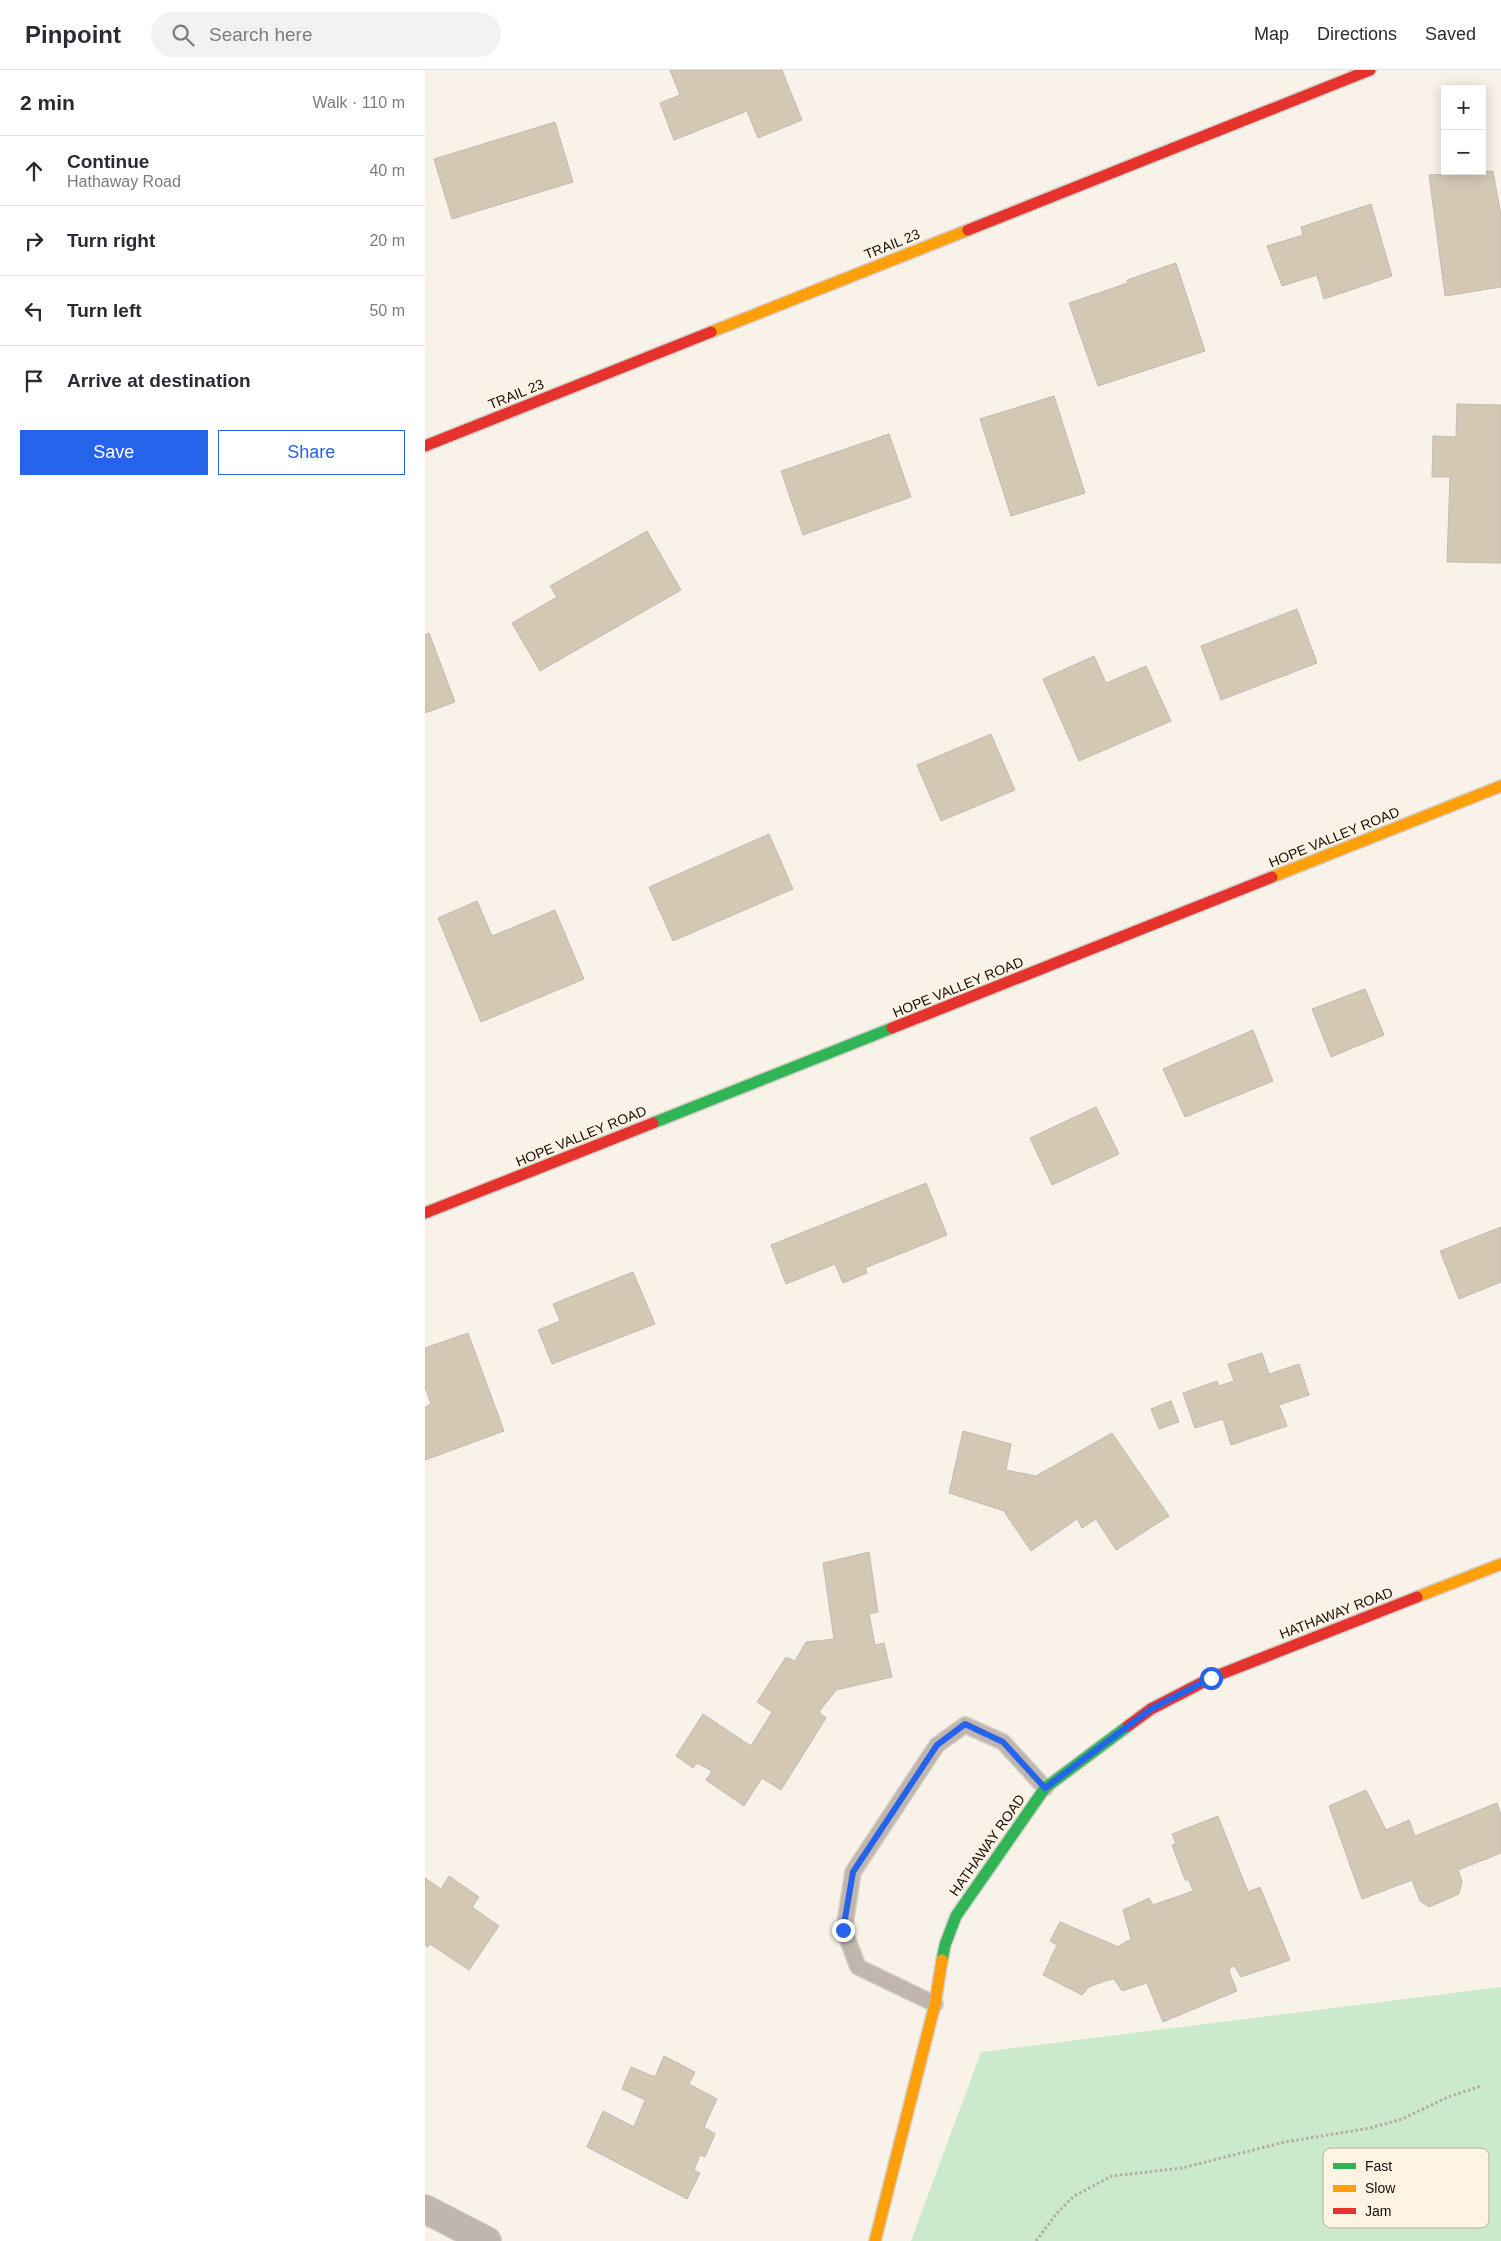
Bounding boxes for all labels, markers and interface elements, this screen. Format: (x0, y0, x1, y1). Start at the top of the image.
search box (151, 12, 501, 57)
text: Pinpoint (25, 21, 121, 48)
icon: search (169, 21, 197, 49)
text: Search here (209, 24, 313, 45)
text: Map (1254, 24, 1289, 44)
text: Directions (1317, 24, 1397, 44)
text: Saved (1425, 24, 1476, 44)
map controls (1441, 85, 1486, 175)
button: + (1441, 85, 1486, 130)
text: 2 min (20, 91, 75, 114)
text: Walk · 110 m (313, 94, 405, 111)
button: − (1441, 130, 1486, 175)
text: Continue (67, 151, 149, 172)
icon: ahead (20, 157, 48, 185)
text: 40 m (369, 162, 405, 179)
text: Hathaway Road (67, 173, 181, 190)
street label: TRAIL 23 (862, 226, 922, 262)
icon: right (20, 227, 48, 255)
text: Turn right (67, 230, 155, 251)
text: 20 m (369, 232, 405, 249)
icon: left (20, 297, 48, 325)
text: Turn left (67, 300, 142, 321)
text: 50 m (369, 302, 405, 319)
icon: arrive (20, 367, 48, 395)
text: Arrive at destination (67, 370, 251, 391)
street label: TRAIL 23 (486, 376, 546, 412)
button: Save (20, 430, 208, 475)
button: Share (218, 430, 405, 475)
street label: HOPE VALLEY ROAD (1266, 803, 1402, 871)
street label: HOPE VALLEY ROAD (890, 953, 1026, 1021)
street label: HOPE VALLEY ROAD (513, 1102, 649, 1170)
street label: HATHAWAY ROAD (1277, 1584, 1395, 1642)
route start (1200, 1667, 1223, 1690)
street label: HATHAWAY ROAD (946, 1791, 1028, 1899)
route end (832, 1919, 855, 1942)
legend (1323, 2148, 1489, 2228)
text: Fast (1365, 2158, 1392, 2174)
text: Slow (1365, 2180, 1396, 2196)
text: Jam (1365, 2203, 1391, 2219)

